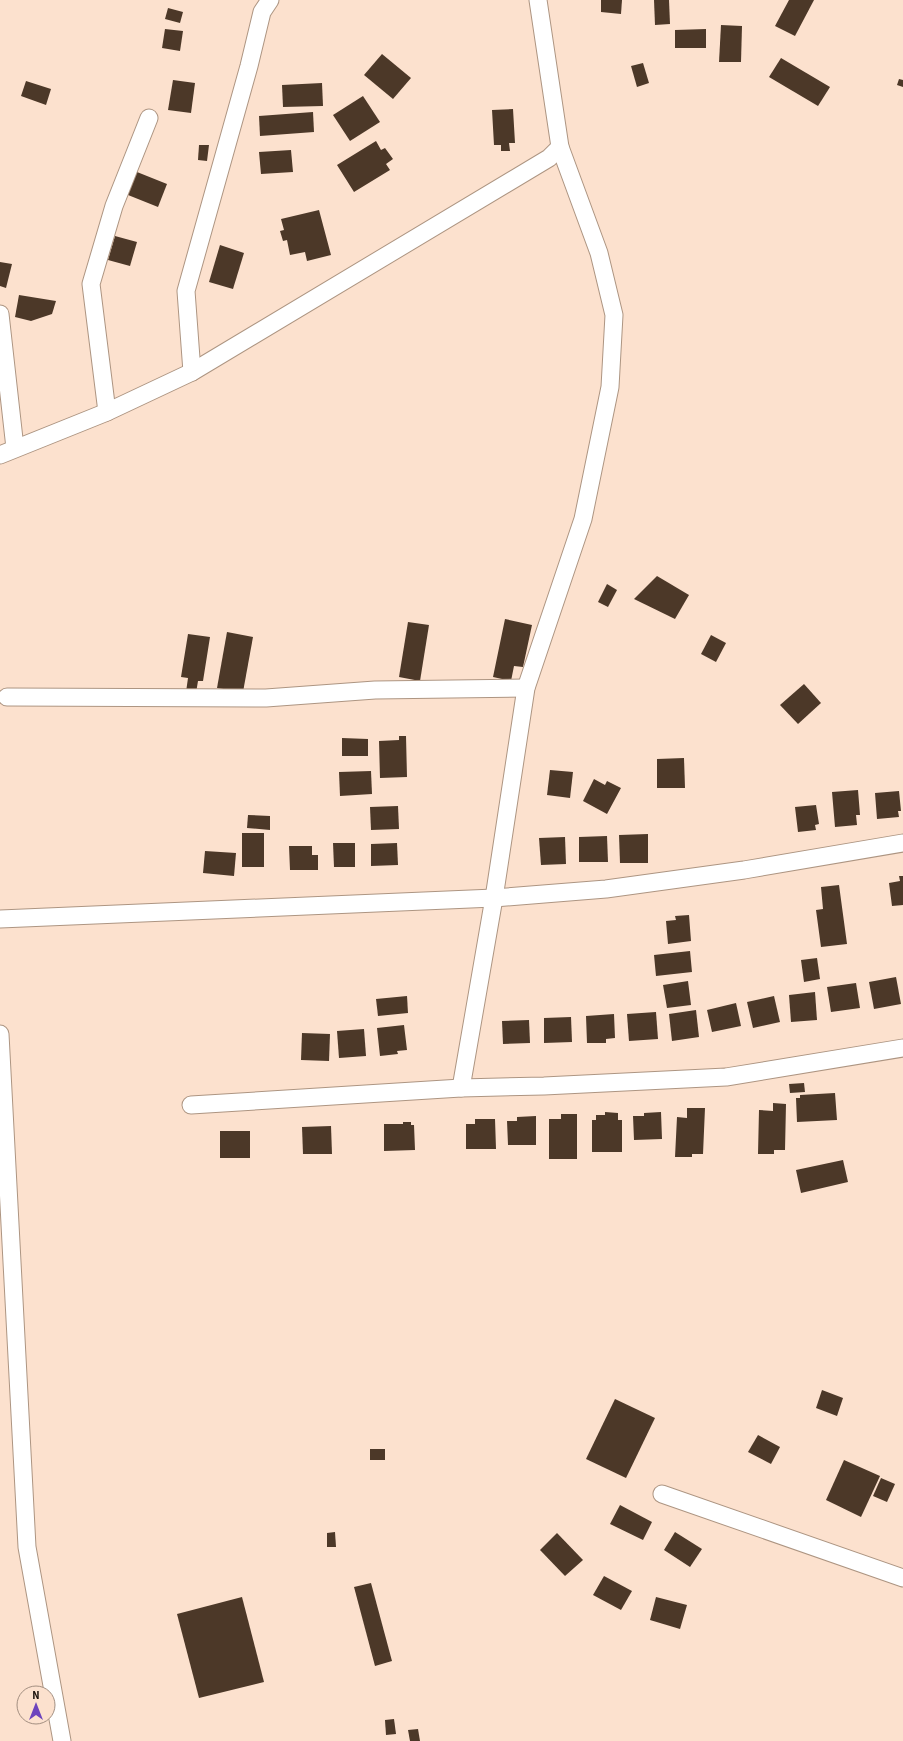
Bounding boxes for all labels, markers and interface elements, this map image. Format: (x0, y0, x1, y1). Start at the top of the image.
north arrow (16, 1685, 56, 1725)
text: N (32, 1688, 40, 1703)

